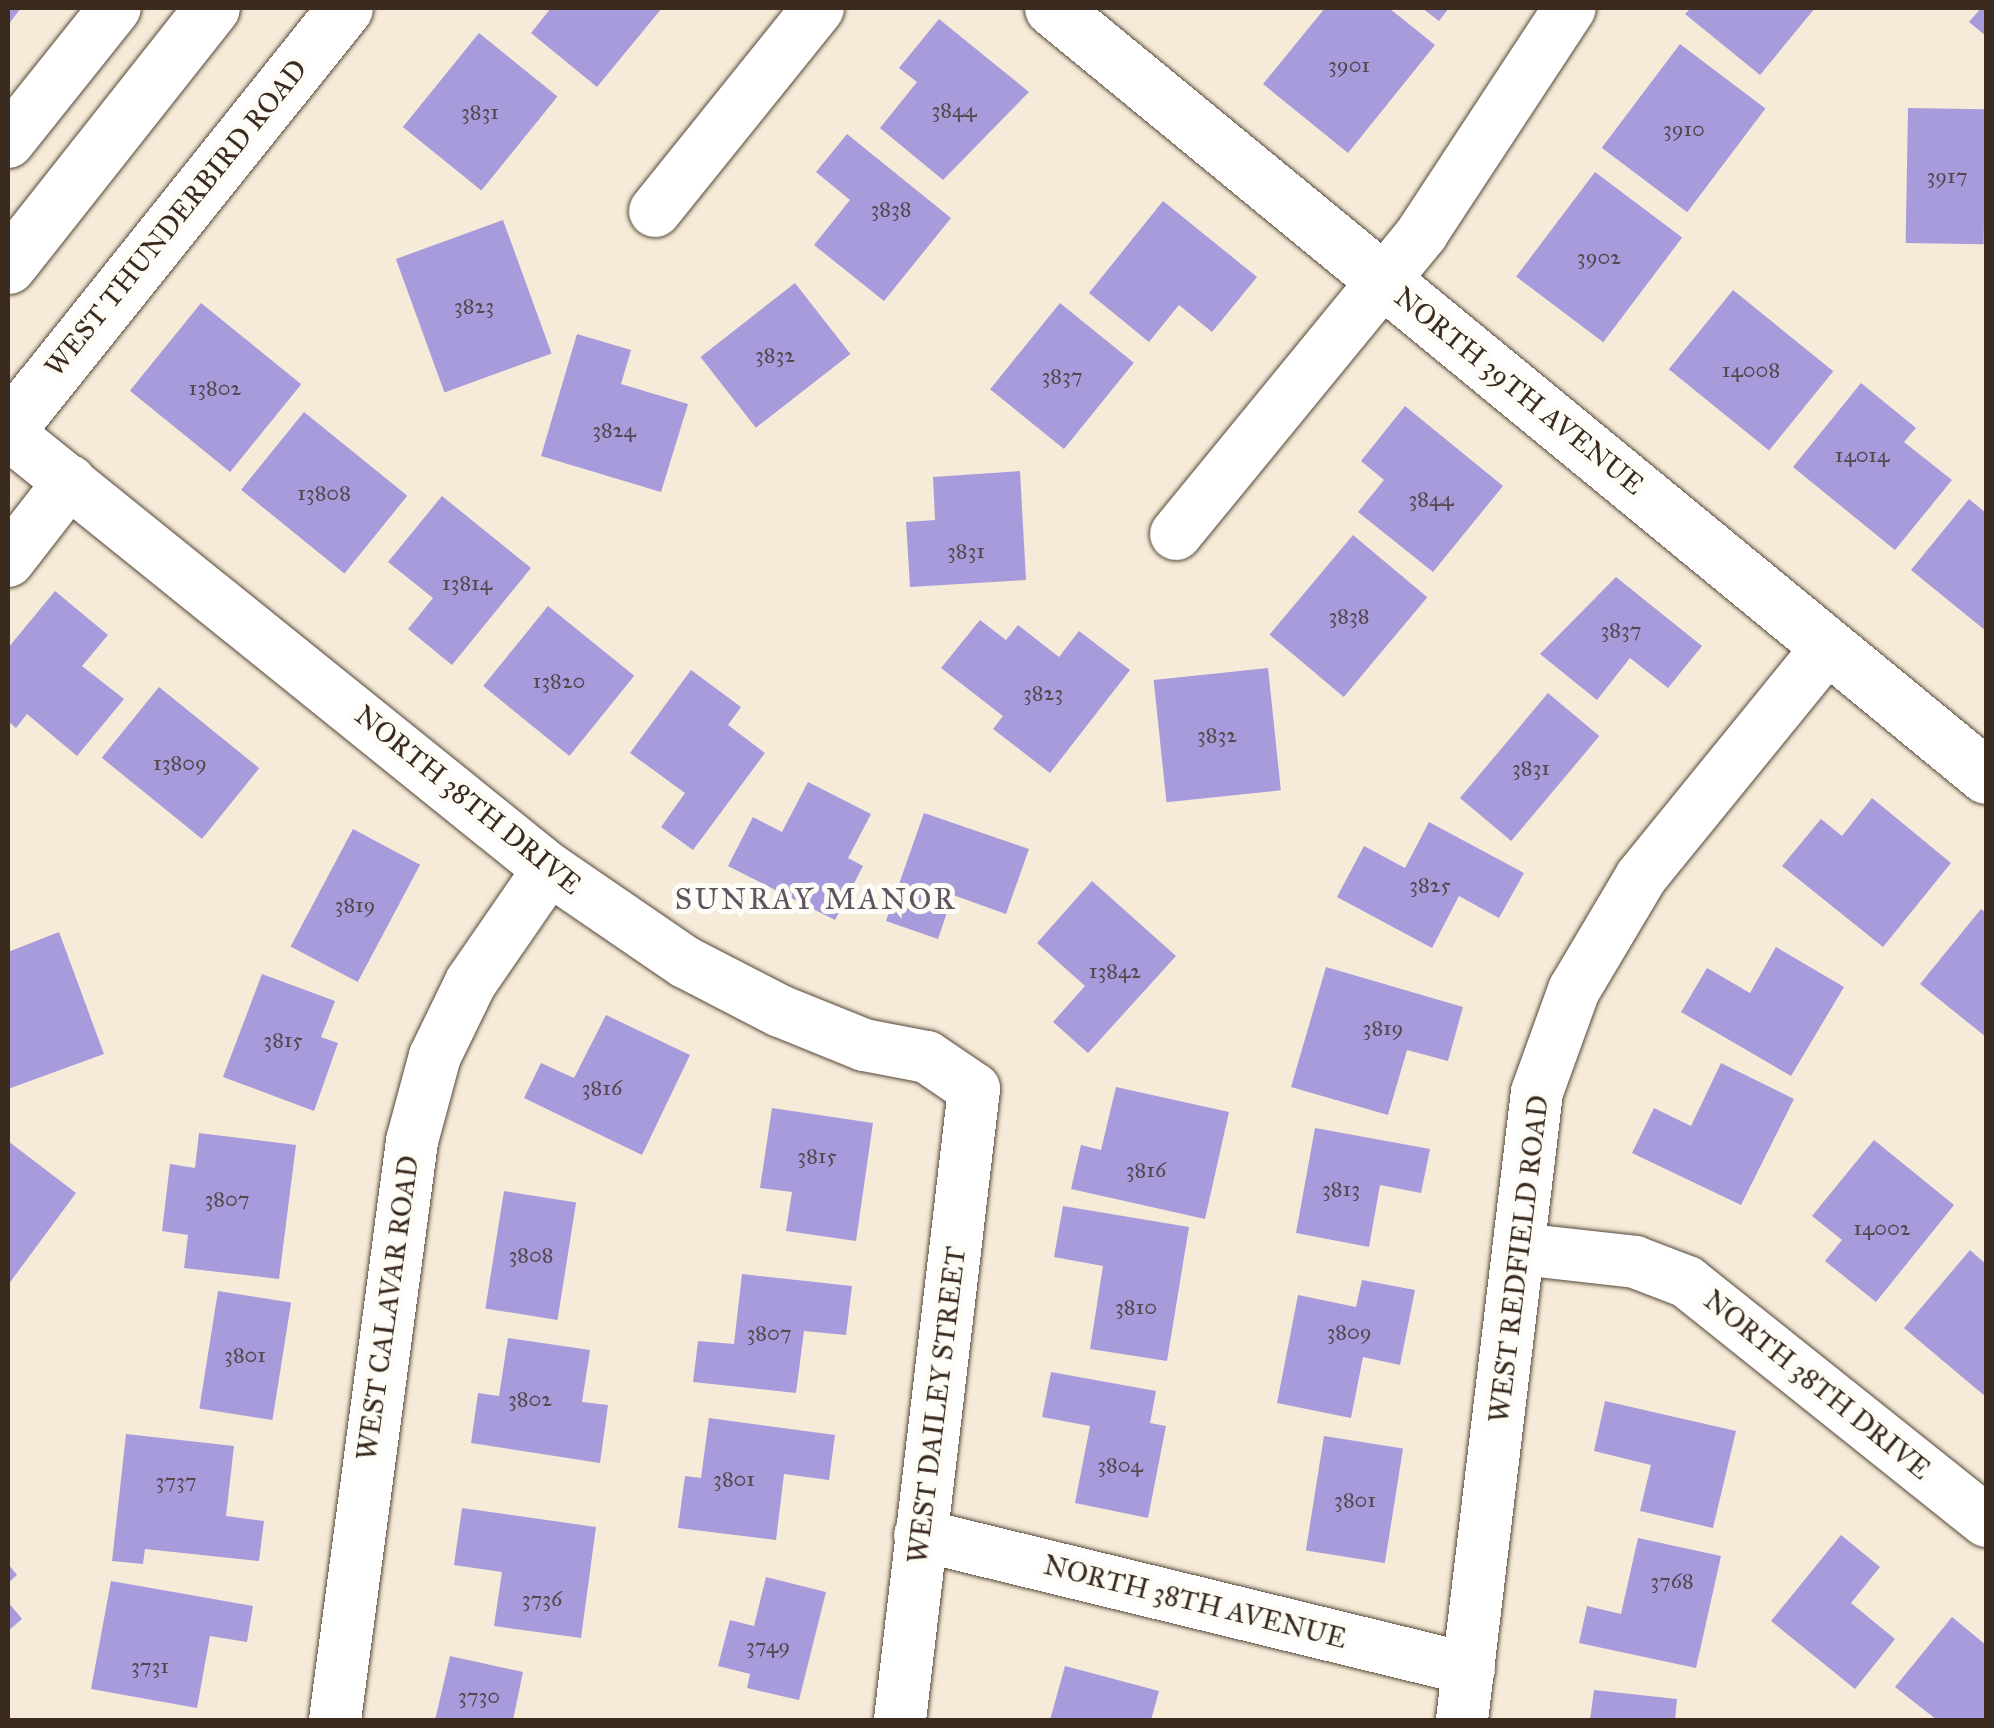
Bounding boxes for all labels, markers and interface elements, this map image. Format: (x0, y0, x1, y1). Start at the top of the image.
house number: 3901 (1328, 52, 1370, 78)
street label: WEST THUNDERBIRD ROAD (38, 53, 314, 383)
house number: 3844 (931, 97, 977, 123)
house number: 3831 (461, 99, 499, 125)
house number: 3910 (1663, 116, 1705, 142)
house number: 3917 (1927, 163, 1967, 189)
house number: 3838 (871, 196, 911, 222)
house number: 3902 (1577, 244, 1621, 270)
street label: NORTH 39TH AVENUE (1388, 280, 1650, 502)
house number: 3823 (454, 293, 494, 319)
house number: 3832 (755, 342, 795, 368)
house number: 14008 (1722, 357, 1780, 383)
house number: 3837 (1041, 363, 1083, 389)
house number: 13802 (189, 375, 241, 401)
house number: 3824 (592, 417, 636, 443)
house number: 14014 (1835, 442, 1889, 468)
house number: 13808 (297, 480, 351, 506)
house number: 3844 (1408, 486, 1454, 512)
house number: 3831 (947, 538, 985, 564)
house number: 13814 (442, 570, 492, 596)
house number: 3838 (1329, 603, 1369, 629)
house number: 3837 (1600, 617, 1642, 643)
house number: 13820 (533, 668, 585, 694)
house number: 3823 (1023, 680, 1063, 706)
street label: NORTH 38TH DRIVE (348, 698, 588, 902)
house number: 3832 (1197, 722, 1237, 748)
house number: 13809 (153, 750, 207, 776)
house number: 3831 (1512, 755, 1550, 781)
house number: 3825 (1409, 872, 1451, 898)
district label: SUNRAY MANOR (675, 881, 957, 917)
house number: 3819 (335, 892, 375, 918)
house number: 13842 (1089, 958, 1141, 984)
house number: 3819 (1363, 1015, 1403, 1041)
house number: 3815 (263, 1027, 303, 1053)
house number: 3816 (582, 1075, 622, 1101)
street label: WEST REDFIELD ROAD (1482, 1093, 1556, 1425)
house number: 3815 (797, 1143, 837, 1169)
street label: WEST CALAVAR ROAD (350, 1153, 426, 1463)
house number: 3816 (1126, 1157, 1166, 1183)
house number: 3813 (1322, 1176, 1360, 1202)
house number: 3807 (204, 1186, 250, 1212)
house number: 14002 (1853, 1215, 1911, 1241)
house number: 3808 (509, 1242, 553, 1268)
street label: WEST DAILEY STREET (901, 1245, 973, 1565)
street label: NORTH 38TH DRIVE (1697, 1283, 1937, 1487)
house number: 3810 (1115, 1294, 1157, 1320)
house number: 3809 (1326, 1319, 1372, 1345)
house number: 3807 (746, 1320, 792, 1346)
house number: 3801 (224, 1342, 266, 1368)
house number: 3802 (508, 1386, 552, 1412)
house number: 3804 (1097, 1452, 1143, 1478)
house number: 3801 (713, 1466, 755, 1492)
house number: 3737 (155, 1468, 197, 1494)
house number: 3801 (1334, 1487, 1376, 1513)
street label: NORTH 38TH AVENUE (1040, 1548, 1350, 1656)
house number: 3768 (1650, 1568, 1694, 1594)
house number: 3736 (522, 1586, 562, 1612)
house number: 3749 (746, 1633, 790, 1659)
house number: 3731 (131, 1653, 169, 1679)
house number: 3730 (458, 1683, 500, 1709)

